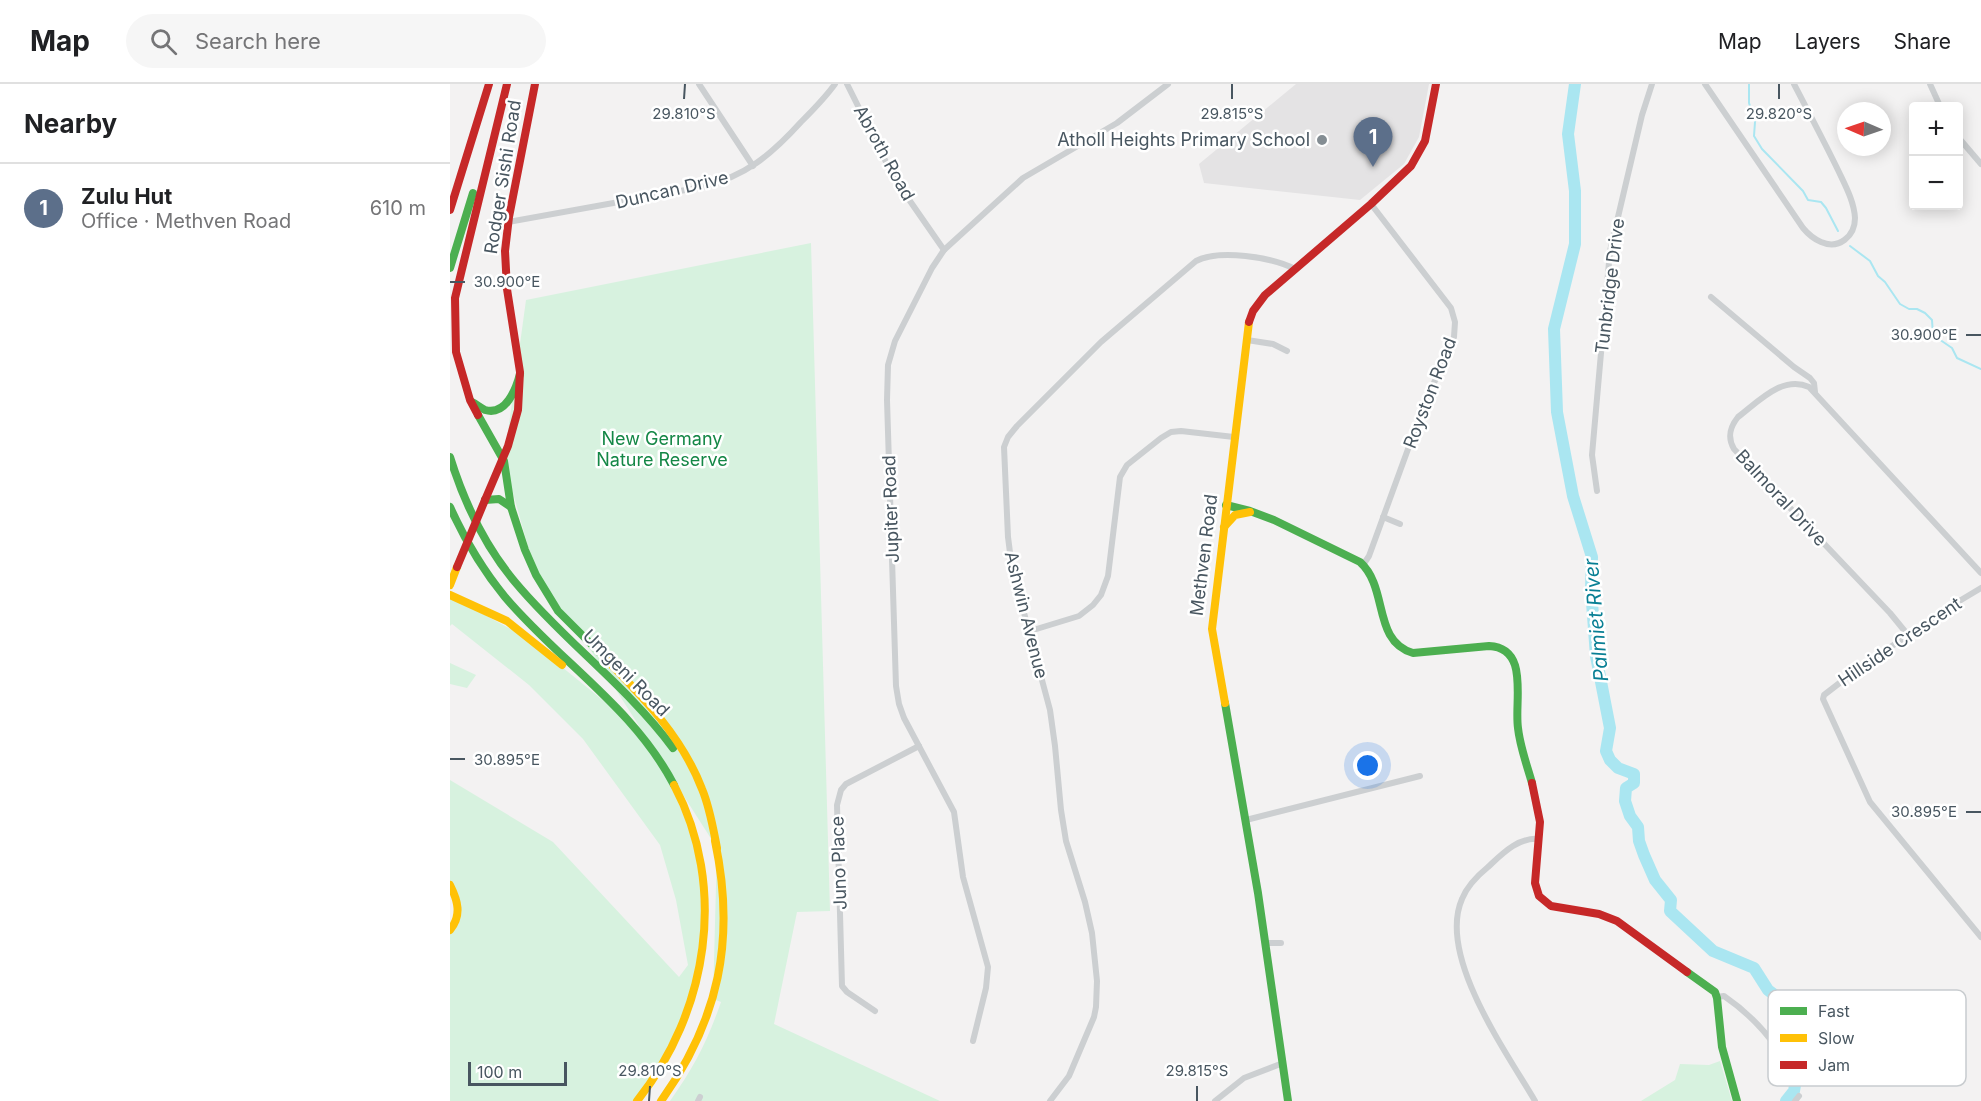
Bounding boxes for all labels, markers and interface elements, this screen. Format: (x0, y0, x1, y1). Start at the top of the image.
search box (126, 14, 546, 68)
text: Map (30, 24, 90, 58)
icon: search (147, 25, 180, 58)
text: Search here (195, 28, 321, 54)
text: Map (1718, 29, 1762, 54)
text: Layers (1795, 29, 1861, 54)
text: Share (1894, 29, 1951, 54)
street label: Rodger Sishi Road (480, 99, 525, 255)
street label: Abroth Road (850, 101, 919, 204)
north arrow (1837, 102, 1891, 156)
map controls (1909, 102, 1963, 210)
button: + (1909, 102, 1963, 156)
text: 29.810°S (652, 104, 716, 123)
text: 29.815°S (1200, 104, 1264, 123)
text: 29.820°S (1746, 104, 1812, 123)
text: Nearby (24, 108, 117, 139)
pin: 1 (1354, 118, 1392, 167)
place label: Atholl Heights Primary School (1057, 129, 1310, 150)
marker: Atholl Heights Primary School (1315, 133, 1329, 147)
button: − (1909, 156, 1963, 210)
street label: Duncan Drive (613, 166, 730, 213)
text: Zulu Hut (81, 183, 172, 209)
text: 1 (39, 196, 48, 220)
text: 610 m (370, 196, 426, 220)
text: Office · Methven Road (81, 209, 291, 233)
street label: Tunbridge Drive (1591, 217, 1628, 355)
text: 30.900°E (474, 272, 540, 291)
text: 30.900°E (1891, 325, 1957, 344)
street label: Royston Road (1399, 334, 1460, 451)
park label: New Germany Nature Reserve (596, 428, 728, 470)
street label: Balmoral Drive (1731, 445, 1831, 550)
street label: Jupiter Road (878, 455, 903, 563)
street label: Methven Road (1186, 493, 1221, 617)
street label: Ashwin Avenue (1001, 549, 1052, 681)
water label: Palmiet River (1579, 557, 1613, 683)
street label: Hillside Crescent (1834, 593, 1965, 691)
street label: Umgeni Road (579, 625, 674, 720)
text: 30.895°E (474, 750, 540, 769)
your location (1353, 751, 1382, 780)
text: 30.895°E (1891, 802, 1957, 821)
street label: Juno Place (826, 816, 851, 910)
legend (1768, 990, 1966, 1086)
text: Fast (1818, 1001, 1850, 1021)
text: Slow (1818, 1028, 1855, 1048)
text: Jam (1818, 1055, 1850, 1075)
scale bar (468, 1059, 567, 1086)
text: 29.810°S (618, 1061, 682, 1080)
text: 29.815°S (1165, 1061, 1229, 1080)
text: 100 m (477, 1062, 522, 1082)

